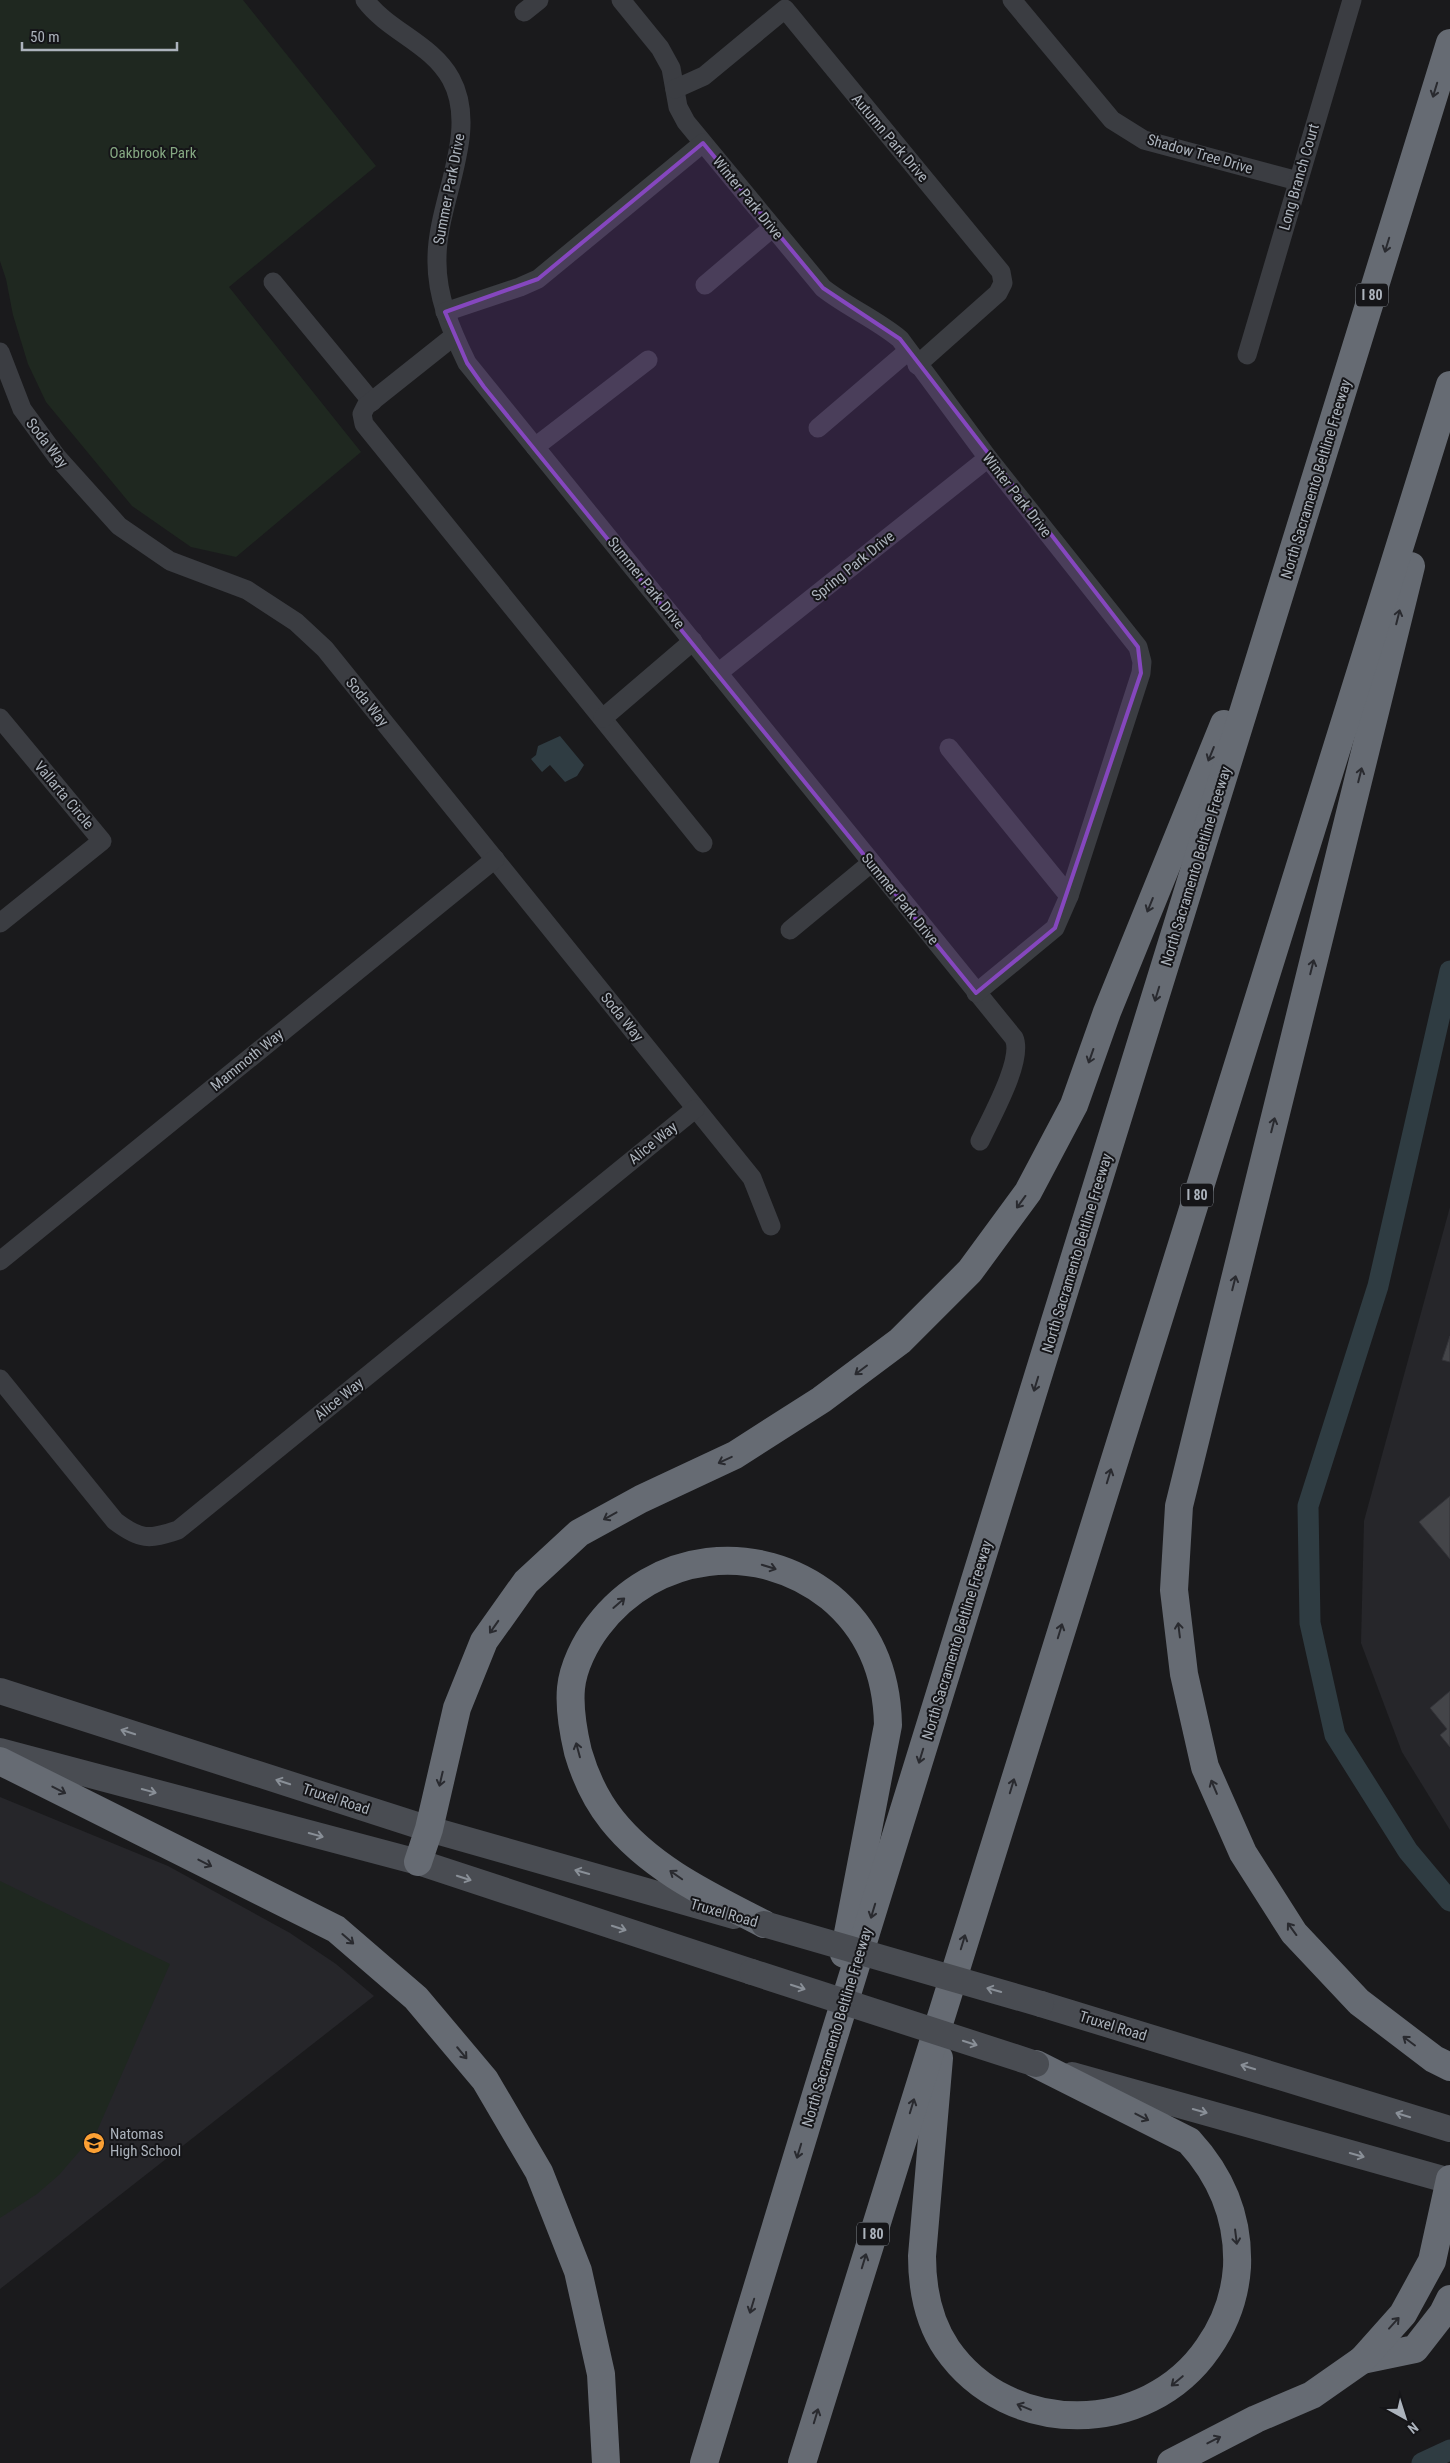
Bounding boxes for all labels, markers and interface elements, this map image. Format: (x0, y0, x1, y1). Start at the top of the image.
scale bar (22, 20, 178, 52)
text: 50 m (30, 28, 60, 46)
one-way arrow (1430, 82, 1440, 98)
street label: Autumn Park Drive (848, 90, 932, 186)
street label: Long Branch Court (1275, 122, 1323, 232)
street label: Shadow Tree Drive (1145, 130, 1255, 178)
street label: Summer Park Drive (429, 132, 469, 246)
park label: Oakbrook Park (110, 144, 197, 162)
street label: Winter Park Drive (709, 153, 787, 243)
one-way arrow (1382, 237, 1392, 253)
road number: I 80 (1356, 284, 1388, 306)
street label: North Sacramento Beltline Freeway (1277, 377, 1355, 581)
street label: Soda Way (22, 415, 72, 471)
street label: Winter Park Drive (979, 449, 1055, 541)
street label: Spring Park Drive (808, 527, 898, 605)
street label: Summer Park Drive (604, 534, 688, 632)
one-way arrow (1394, 610, 1403, 626)
street label: Soda Way (342, 674, 392, 730)
one-way arrow (1206, 746, 1216, 761)
street label: Vallarta Circle (30, 757, 98, 833)
street label: North Sacramento Beltline Freeway (1157, 764, 1235, 968)
one-way arrow (1355, 768, 1365, 784)
street label: Summer Park Drive (858, 850, 942, 948)
one-way arrow (1145, 897, 1155, 912)
one-way arrow (1308, 960, 1317, 976)
one-way arrow (1151, 986, 1161, 1002)
street label: Soda Way (597, 989, 647, 1045)
street label: Mammoth Way (207, 1025, 287, 1095)
one-way arrow (1086, 1048, 1096, 1064)
street label: Alice Way (625, 1118, 681, 1168)
one-way arrow (1269, 1118, 1278, 1134)
street label: North Sacramento Beltline Freeway (1038, 1151, 1116, 1355)
road number: I 80 (1181, 1184, 1213, 1206)
one-way arrow (1016, 1195, 1026, 1209)
one-way arrow (1230, 1275, 1240, 1291)
one-way arrow (855, 1365, 868, 1376)
street label: Alice Way (311, 1374, 367, 1424)
one-way arrow (1031, 1375, 1040, 1391)
one-way arrow (718, 1455, 733, 1465)
one-way arrow (1104, 1469, 1114, 1485)
one-way arrow (603, 1511, 618, 1521)
street label: North Sacramento Beltline Freeway (918, 1538, 996, 1742)
one-way arrow (761, 1563, 777, 1573)
one-way arrow (612, 1597, 625, 1609)
one-way arrow (489, 1619, 499, 1633)
one-way arrow (1174, 1622, 1184, 1638)
one-way arrow (1056, 1624, 1065, 1640)
one-way arrow (121, 1727, 136, 1736)
one-way arrow (573, 1743, 582, 1759)
one-way arrow (915, 1748, 925, 1764)
one-way arrow (436, 1770, 445, 1786)
one-way arrow (275, 1776, 291, 1786)
one-way arrow (1007, 1779, 1017, 1795)
street label: Truxel Road (300, 1780, 372, 1818)
one-way arrow (1209, 1780, 1219, 1795)
one-way arrow (51, 1786, 66, 1795)
one-way arrow (140, 1786, 156, 1796)
one-way arrow (308, 1831, 324, 1841)
one-way arrow (197, 1858, 212, 1868)
one-way arrow (575, 1867, 591, 1877)
one-way arrow (669, 1870, 683, 1880)
one-way arrow (456, 1873, 472, 1883)
street label: Truxel Road (688, 1895, 760, 1931)
one-way arrow (867, 1903, 877, 1919)
one-way arrow (1287, 1922, 1297, 1936)
one-way arrow (610, 1924, 626, 1934)
street label: North Sacramento Beltline Freeway (798, 1925, 876, 2129)
one-way arrow (341, 1933, 354, 1945)
one-way arrow (959, 1934, 968, 1950)
one-way arrow (790, 1983, 806, 1992)
one-way arrow (986, 1985, 1002, 1995)
street label: Truxel Road (1077, 2007, 1149, 2045)
one-way arrow (1403, 2035, 1416, 2046)
one-way arrow (961, 2038, 977, 2048)
one-way arrow (457, 2047, 468, 2060)
one-way arrow (1240, 2062, 1256, 2072)
one-way arrow (908, 2098, 917, 2114)
one-way arrow (1192, 2106, 1208, 2116)
one-way arrow (1396, 2109, 1412, 2119)
one-way arrow (1134, 2113, 1149, 2122)
place label: Natomas High School (110, 2125, 181, 2160)
school or university icon: Natomas High School (82, 2131, 106, 2155)
one-way arrow (793, 2143, 803, 2159)
one-way arrow (1348, 2151, 1364, 2160)
road number: I 80 (857, 2222, 889, 2246)
one-way arrow (1231, 2229, 1241, 2245)
one-way arrow (860, 2253, 870, 2269)
one-way arrow (746, 2298, 756, 2314)
one-way arrow (1389, 2317, 1400, 2330)
one-way arrow (1171, 2375, 1184, 2386)
north arrow (1380, 2393, 1430, 2443)
one-way arrow (1017, 2402, 1032, 2411)
one-way arrow (812, 2409, 822, 2425)
text: N (1405, 2419, 1422, 2437)
one-way arrow (1207, 2435, 1221, 2445)

